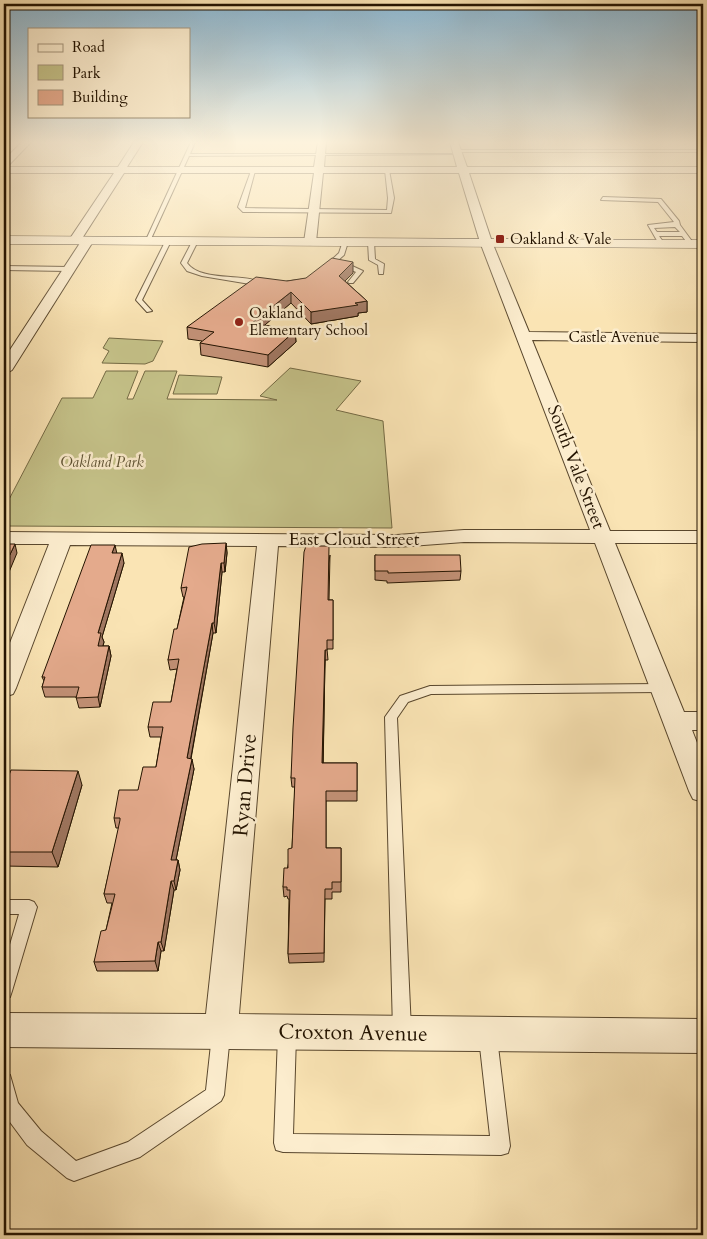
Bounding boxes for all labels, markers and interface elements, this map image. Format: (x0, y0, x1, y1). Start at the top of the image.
legend (28, 28, 190, 118)
text: Road (72, 37, 105, 57)
text: Park (72, 63, 101, 83)
text: Building (72, 87, 128, 107)
place label: Oakland & Vale (510, 229, 612, 249)
marker: Oakland & Vale (494, 233, 506, 245)
place label: Oakland Elementary School (249, 303, 368, 340)
marker: Oakland Elementary School (233, 316, 245, 328)
street label: Castle Avenue (568, 327, 660, 347)
street label: South Vale Street (541, 401, 611, 533)
park label: Oakland Park (60, 452, 144, 472)
street label: East Cloud Street (288, 527, 420, 552)
street label: Ryan Drive (226, 732, 264, 838)
street label: Croxton Avenue (278, 1017, 428, 1049)

